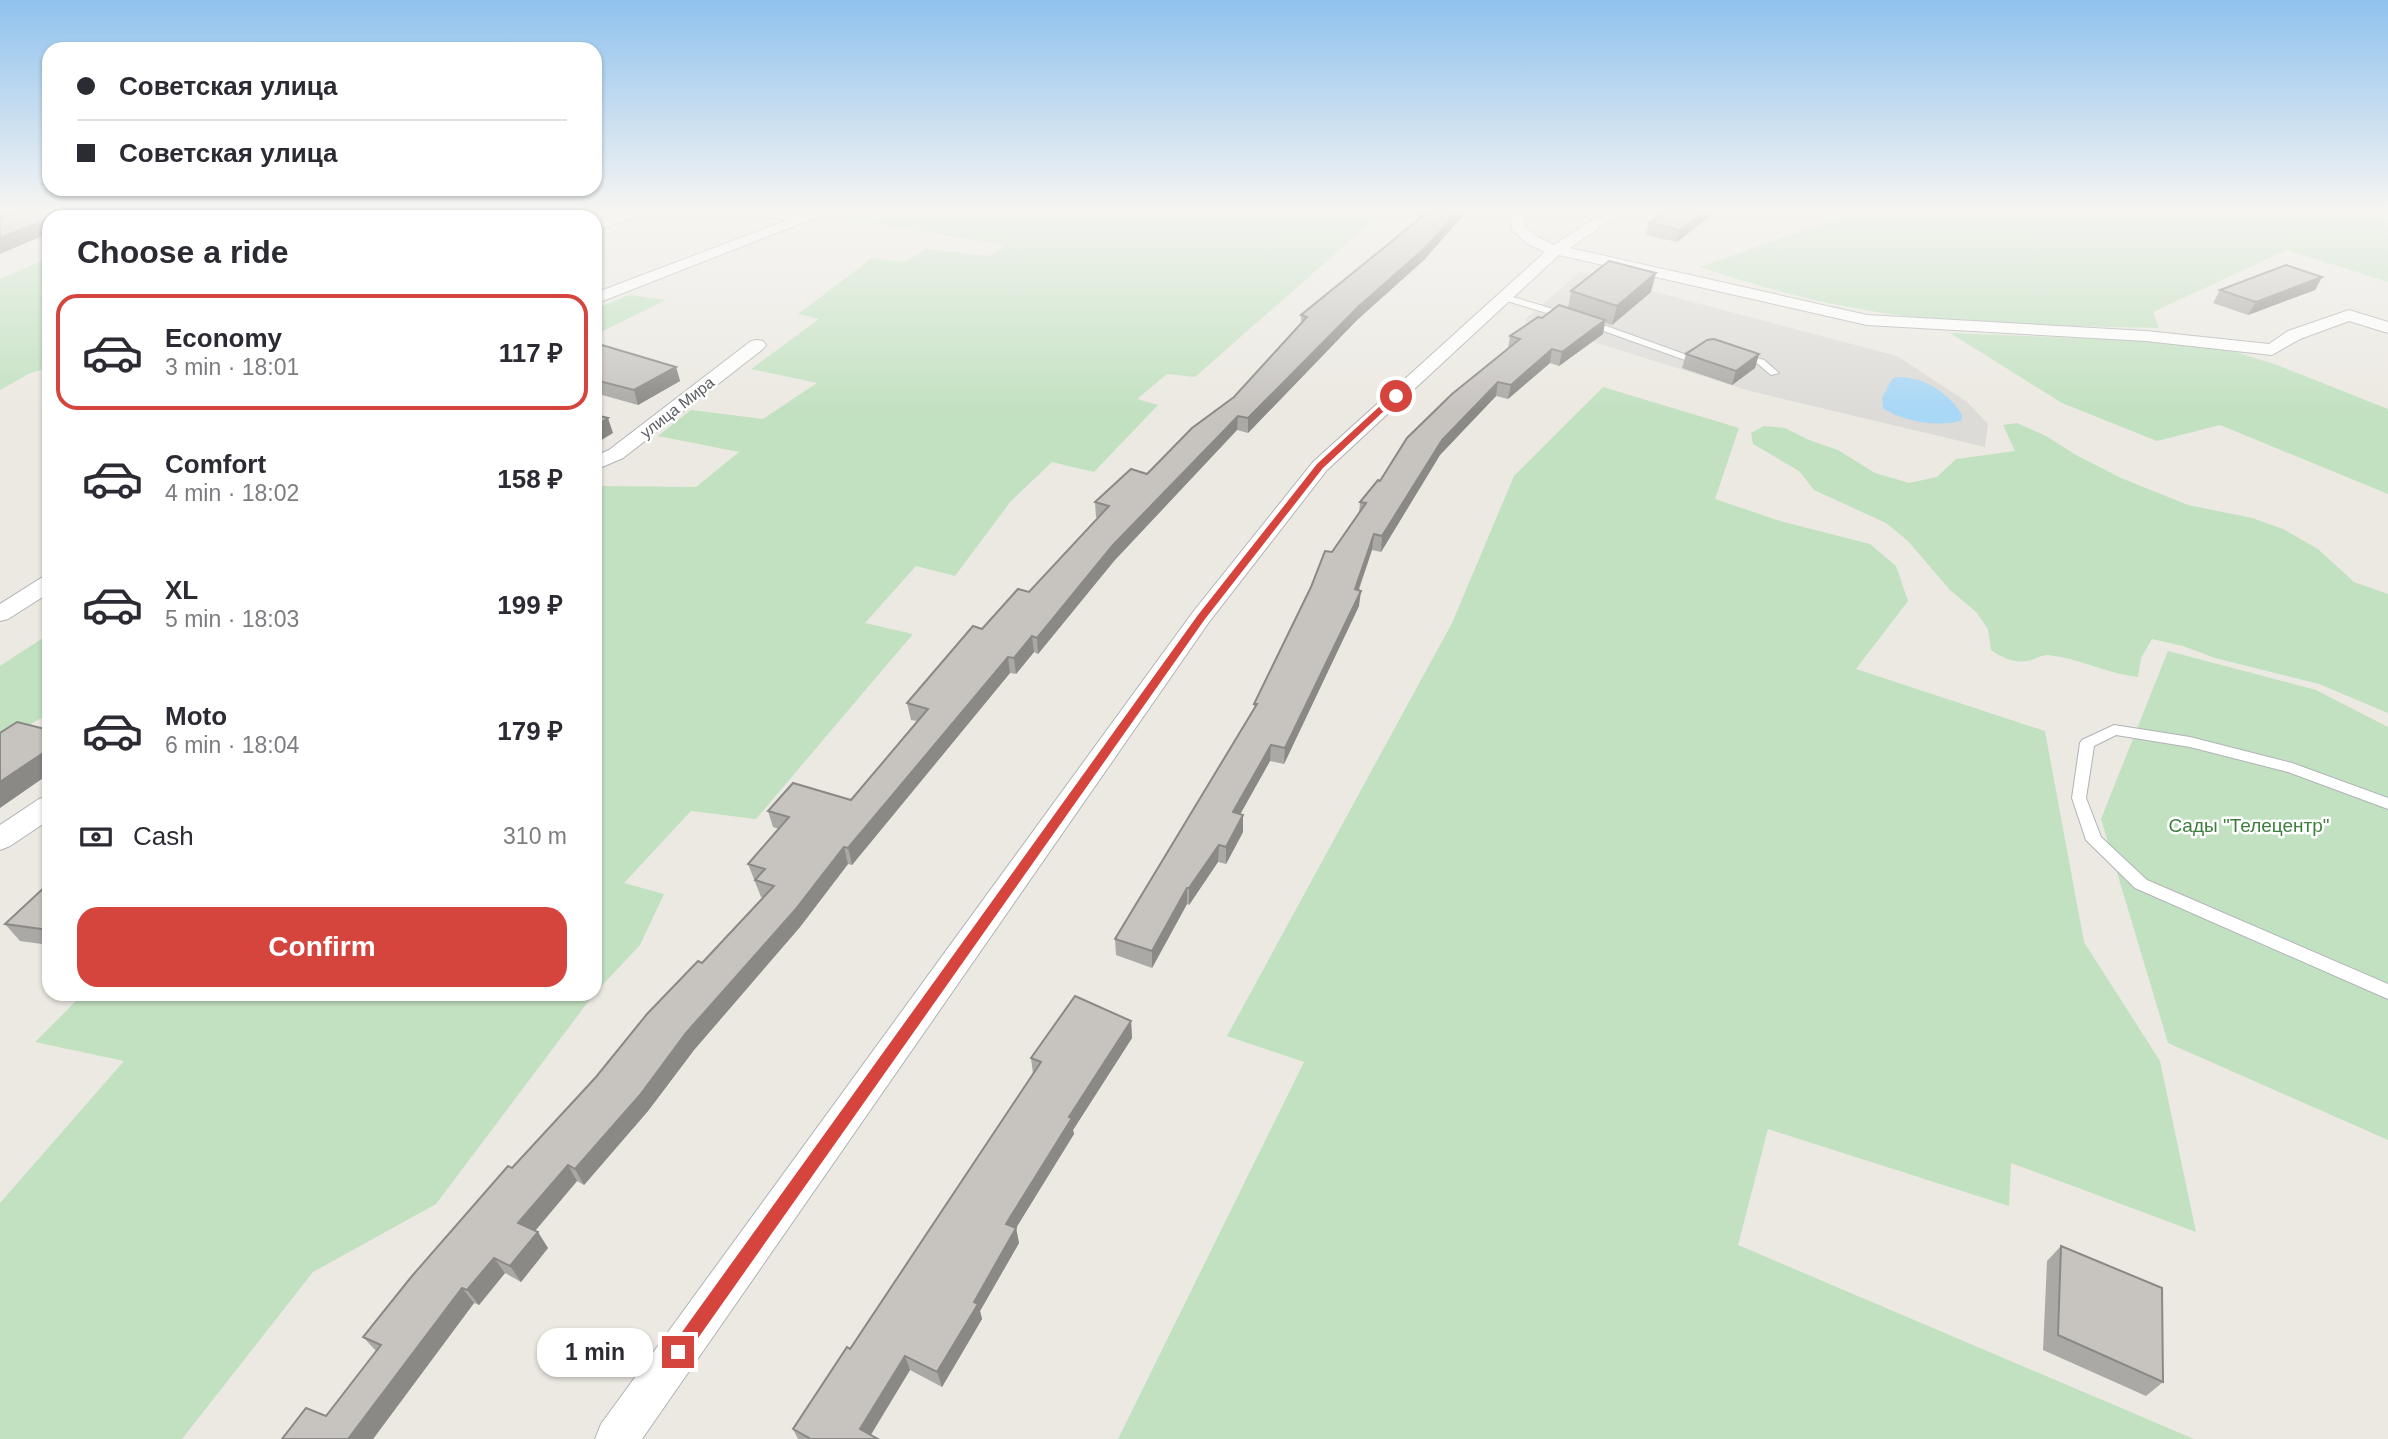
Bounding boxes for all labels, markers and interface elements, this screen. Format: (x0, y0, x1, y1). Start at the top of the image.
text: Советская улица (119, 71, 338, 101)
text: Советская улица (119, 138, 338, 168)
text: Choose a ride (77, 234, 289, 270)
icon: car (81, 321, 144, 384)
text: Economy (165, 323, 282, 353)
text: 117 ₽ (499, 338, 563, 368)
text: 3 min · 18:01 (165, 354, 299, 380)
street label: улица Мира (637, 373, 717, 441)
route start (1380, 380, 1412, 412)
icon: car (81, 447, 144, 510)
text: Comfort (165, 449, 266, 479)
text: 158 ₽ (497, 464, 563, 494)
text: 4 min · 18:02 (165, 480, 299, 506)
icon: car (81, 573, 144, 636)
text: XL (165, 575, 198, 605)
text: 199 ₽ (497, 590, 563, 620)
text: 5 min · 18:03 (165, 606, 299, 632)
icon: car (81, 699, 144, 762)
text: Moto (165, 701, 227, 731)
text: 179 ₽ (497, 716, 563, 746)
text: 6 min · 18:04 (165, 732, 299, 758)
park label: Сады "Телецентр" (2168, 815, 2330, 836)
icon: cash (77, 818, 115, 856)
text: Cash (133, 821, 194, 851)
text: 310 m (503, 823, 567, 849)
button: Confirm (77, 907, 567, 987)
callout: 1 min (538, 1328, 654, 1376)
route end (662, 1336, 694, 1368)
text: 1 min (565, 1339, 625, 1365)

